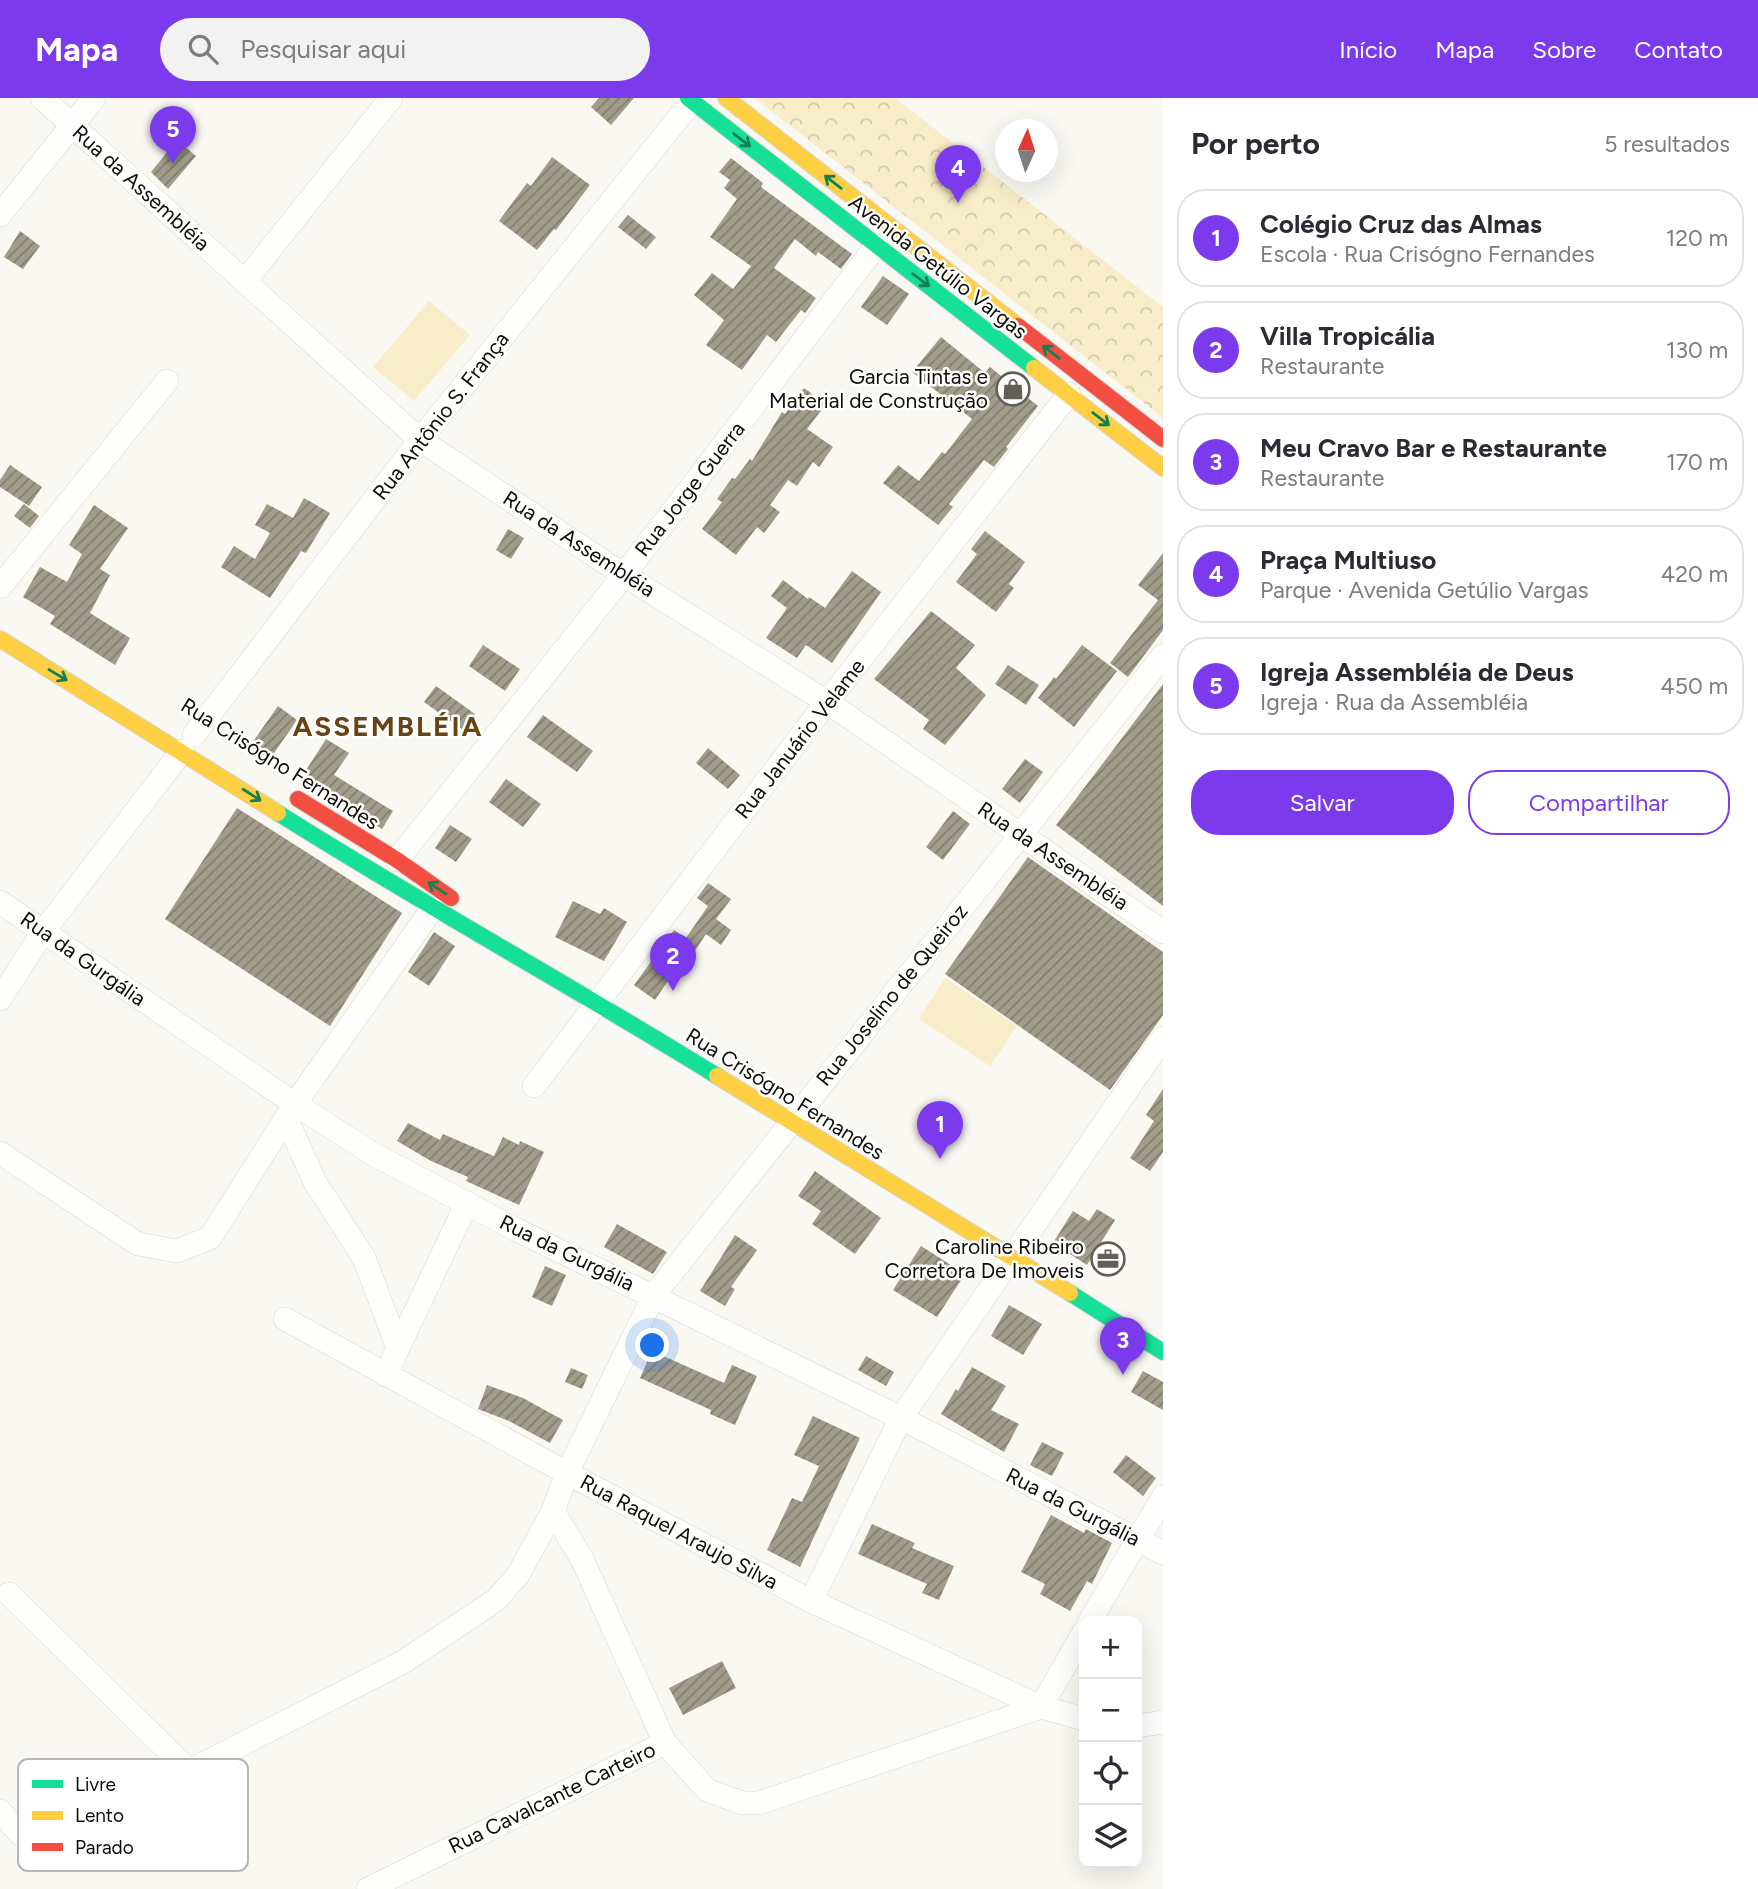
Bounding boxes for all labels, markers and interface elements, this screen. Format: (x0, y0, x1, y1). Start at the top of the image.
search box (160, 18, 650, 81)
text: Mapa (35, 30, 118, 69)
icon: search (184, 30, 222, 68)
text: Pesquisar aqui (240, 33, 406, 65)
text: Início (1339, 35, 1397, 64)
text: Mapa (1435, 35, 1494, 64)
text: Sobre (1532, 35, 1596, 64)
text: Contato (1634, 35, 1723, 64)
pin: 5 (150, 106, 196, 164)
street label: Rua da Assembléia (68, 119, 215, 256)
north arrow (995, 119, 1058, 182)
text: Por perto (1191, 125, 1320, 162)
text: 5 resultados (1604, 130, 1730, 158)
one-way arrow (732, 133, 751, 148)
pin: 4 (935, 145, 981, 203)
one-way arrow (825, 174, 843, 189)
street label: Avenida Getúlio Vargas (844, 189, 1032, 344)
text: Colégio Cruz das Almas (1260, 208, 1542, 240)
text: 1 (1211, 224, 1221, 252)
text: 120 m (1666, 224, 1728, 252)
text: Escola · Rua Crisógno Fernandes (1260, 240, 1595, 268)
one-way arrow (911, 273, 930, 288)
text: Villa Tropicália (1260, 320, 1435, 352)
street label: Rua Antônio S. França (367, 327, 514, 505)
text: 2 (1209, 336, 1223, 364)
text: 130 m (1666, 336, 1728, 364)
one-way arrow (1043, 344, 1061, 359)
text: Restaurante (1260, 352, 1384, 380)
place label: Garcia Tintas e Material de Construção (769, 364, 988, 413)
shop icon: Garcia Tintas e Material de Construção (994, 370, 1032, 408)
one-way arrow (1092, 412, 1110, 427)
street label: Rua Jorge Guerra (629, 416, 750, 561)
text: Meu Cravo Bar e Restaurante (1260, 432, 1607, 464)
text: 3 (1210, 448, 1222, 476)
text: 170 m (1666, 448, 1728, 476)
text: Restaurante (1260, 464, 1384, 492)
street label: Rua da Assembléia (499, 485, 660, 602)
text: Praça Multiuso (1260, 544, 1436, 576)
text: 4 (1209, 560, 1223, 588)
text: 420 m (1661, 560, 1728, 588)
text: Parque · Avenida Getúlio Vargas (1260, 576, 1589, 604)
street label: Rua Januário Velame (730, 654, 870, 823)
text: Igreja Assembléia de Deus (1260, 656, 1574, 688)
one-way arrow (48, 668, 68, 682)
text: 5 (1209, 672, 1223, 700)
text: 450 m (1660, 672, 1728, 700)
text: Igreja · Rua da Assembléia (1260, 688, 1528, 716)
street label: Rua Crisógno Fernandes (177, 692, 384, 835)
district label: ASSEMBLÉIA (292, 709, 484, 743)
button: Salvar (1191, 770, 1454, 835)
button: Compartilhar (1468, 770, 1730, 835)
one-way arrow (241, 788, 261, 802)
street label: Rua da Assembléia (973, 796, 1133, 915)
one-way arrow (428, 880, 447, 895)
street label: Rua Joselino de Queiroz (811, 899, 973, 1091)
street label: Rua da Gurgália (16, 906, 151, 1011)
pin: 2 (650, 933, 696, 991)
street label: Rua Crisógno Fernandes (682, 1022, 889, 1165)
pin: 1 (917, 1101, 963, 1159)
street label: Rua da Gurgália (496, 1209, 639, 1296)
place label: Caroline Ribeiro Corretora De Imoveis (885, 1234, 1084, 1283)
office icon: Caroline Ribeiro Corretora De Imoveis (1089, 1240, 1127, 1278)
pin: 3 (1100, 1317, 1146, 1375)
your location (635, 1328, 669, 1362)
street label: Rua da Gurgália (1002, 1462, 1144, 1551)
street label: Rua Raquel Araujo Silva (576, 1469, 782, 1594)
map controls (1079, 1616, 1142, 1868)
button: + (1079, 1616, 1142, 1679)
button: − (1079, 1679, 1142, 1742)
street label: Rua Cavalcante Carteiro (444, 1737, 659, 1859)
button: locate (1079, 1742, 1142, 1805)
legend (18, 1759, 248, 1871)
text: Livre (75, 1773, 116, 1796)
text: Lento (75, 1804, 124, 1827)
button: layers (1079, 1805, 1142, 1868)
text: Parado (75, 1836, 134, 1859)

